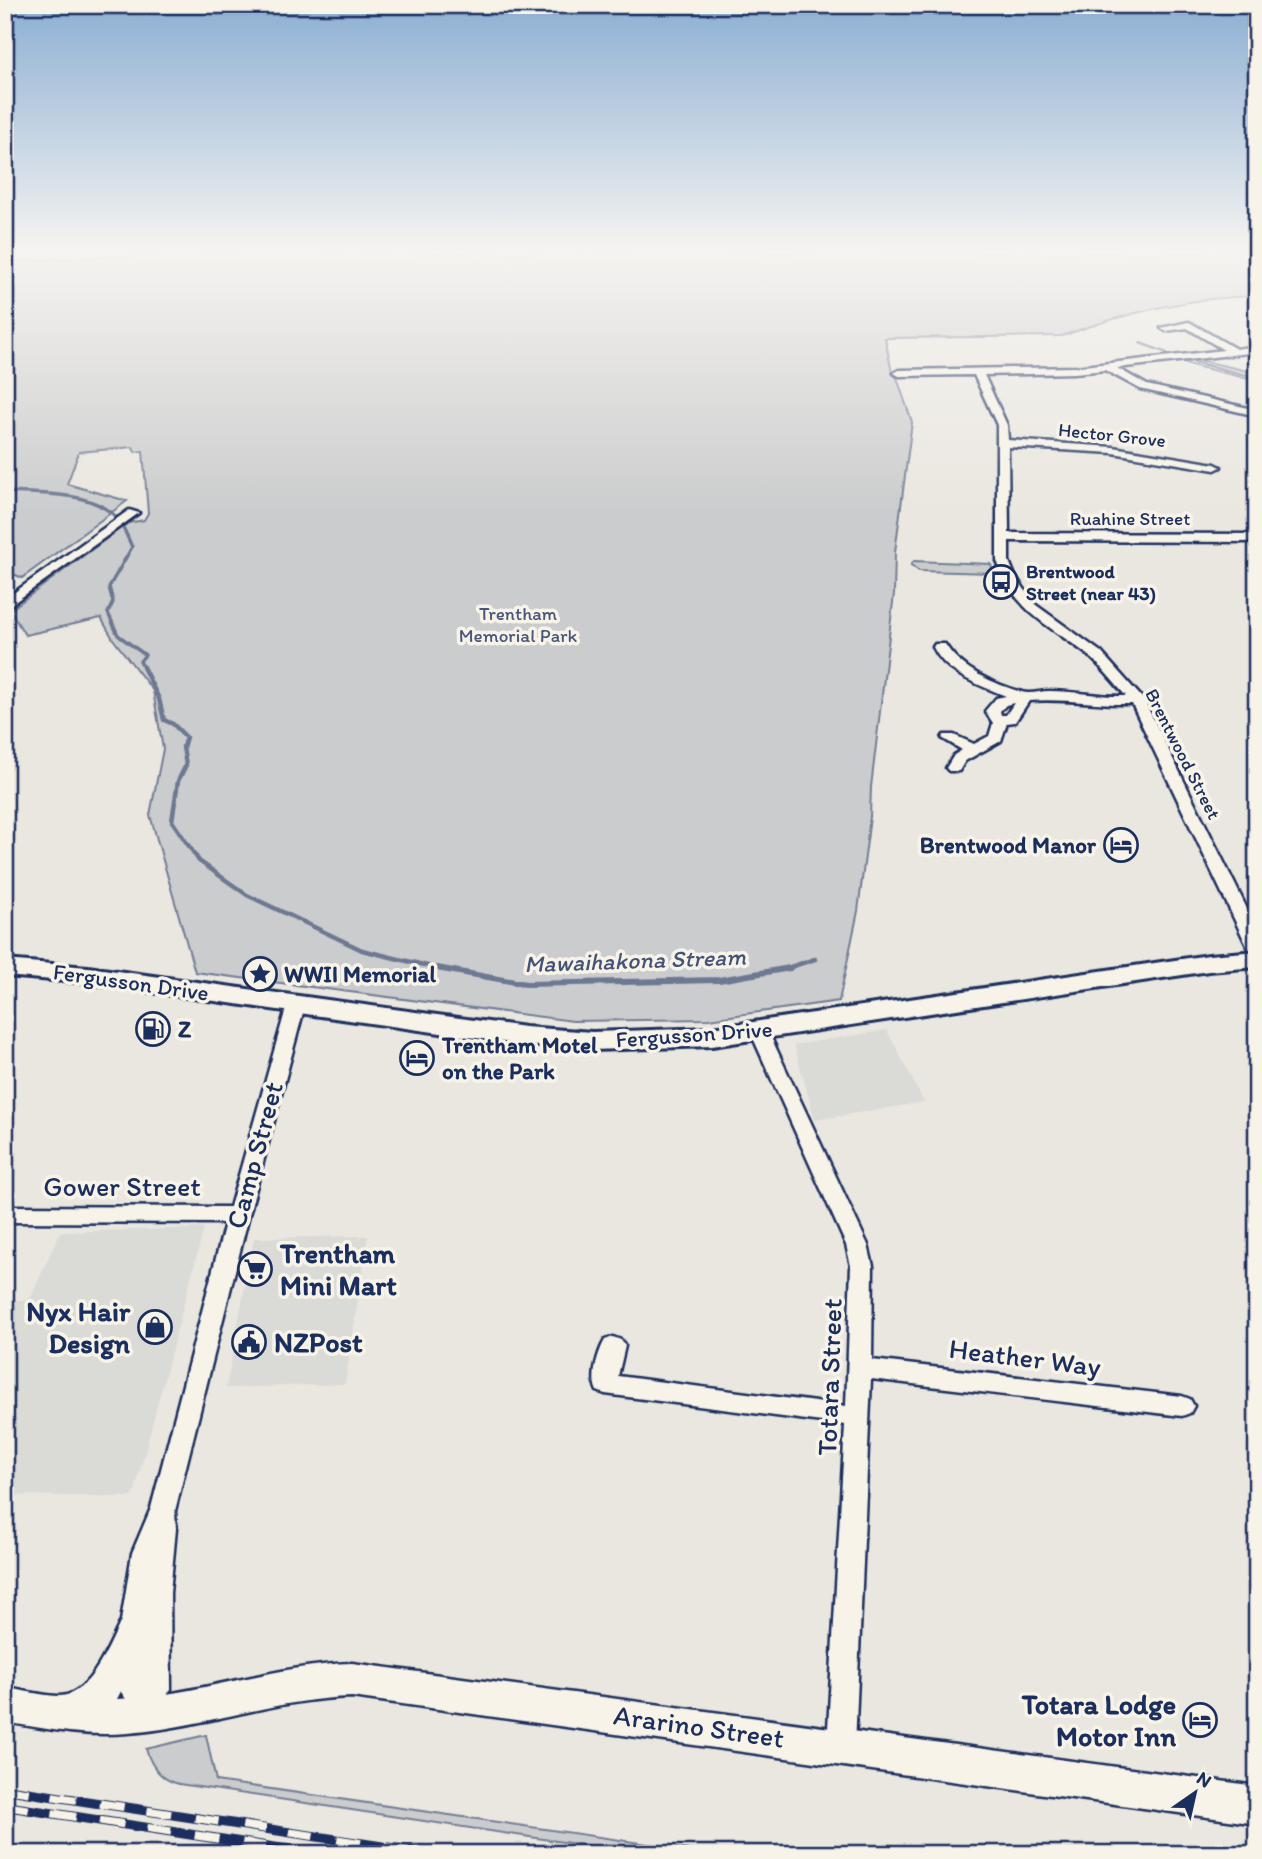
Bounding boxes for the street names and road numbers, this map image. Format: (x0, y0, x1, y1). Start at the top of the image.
street label: Hector Grove (1057, 418, 1167, 452)
street label: Ruahine Street (1070, 507, 1190, 530)
street label: Brentwood Street (1140, 685, 1226, 823)
street label: Fergusson Drive (51, 957, 211, 1007)
street label: Fergusson Drive (615, 1015, 773, 1053)
street label: Camp Street (218, 1078, 290, 1232)
street label: Gower Street (43, 1169, 201, 1203)
street label: Totara Street (809, 1298, 849, 1456)
street label: Heather Way (947, 1331, 1103, 1383)
street label: Ararino Street (612, 1697, 786, 1755)

